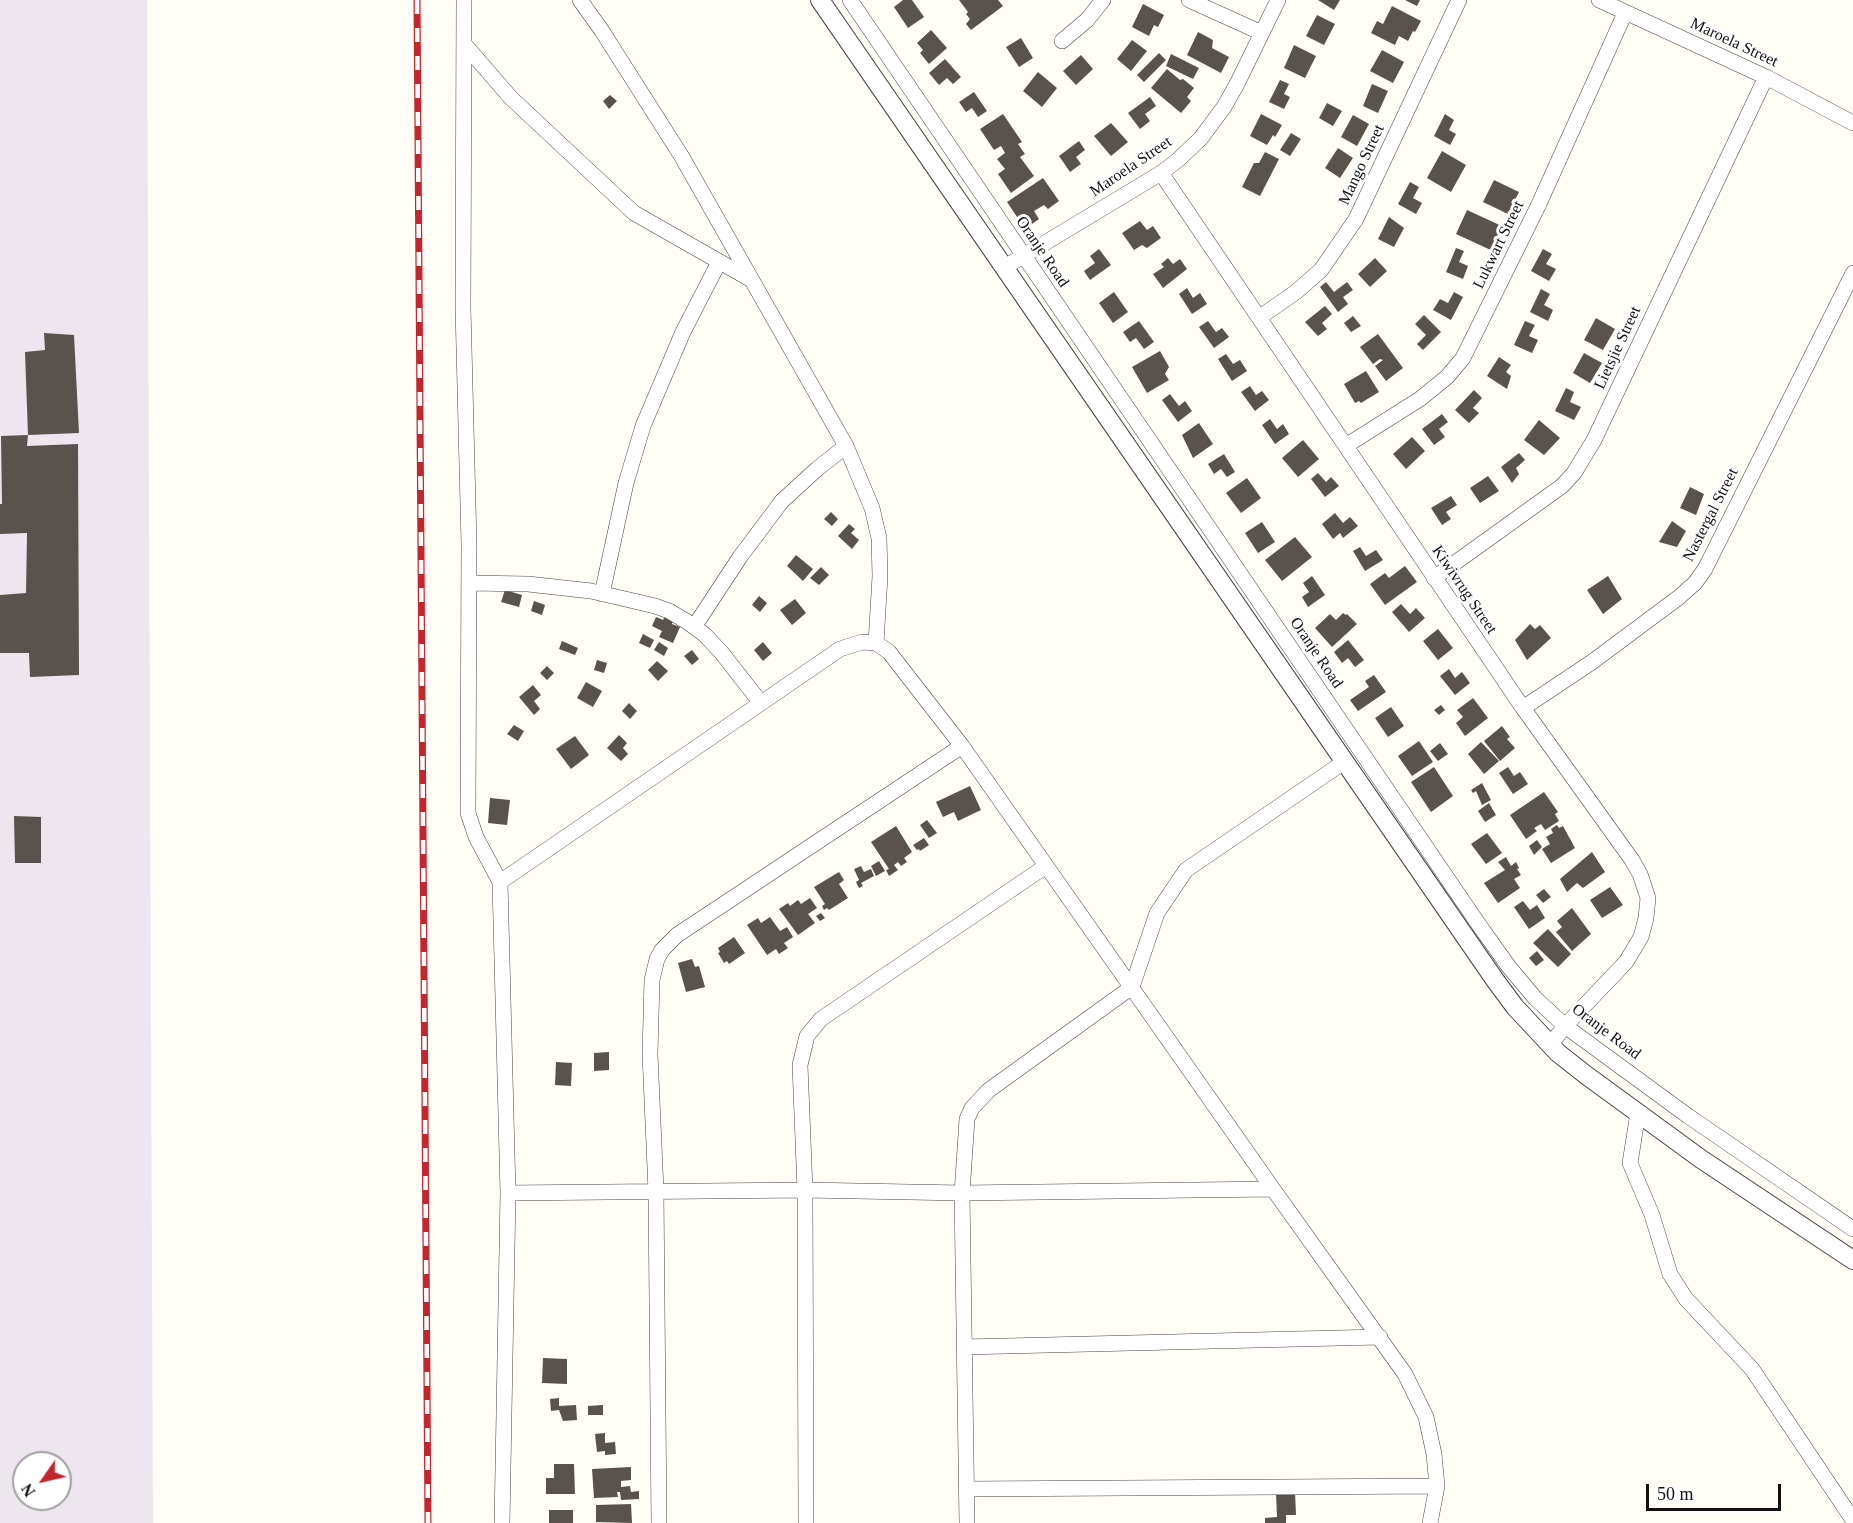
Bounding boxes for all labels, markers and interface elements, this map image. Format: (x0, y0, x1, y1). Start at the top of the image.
street label: Maroela Street (1687, 14, 1781, 72)
street label: Mango Street (1335, 122, 1389, 208)
street label: Maroela Street (1086, 133, 1176, 201)
street label: Lukwart Street (1469, 198, 1529, 292)
street label: Oranje Road (1011, 213, 1073, 291)
street label: Lietsjie Street (1590, 303, 1646, 393)
street label: Nastergal Street (1679, 465, 1743, 565)
street label: Kiwivrug Street (1427, 542, 1501, 638)
street label: Oranje Road (1285, 614, 1347, 692)
street label: Oranje Road (1568, 1000, 1644, 1064)
north arrow (12, 1451, 72, 1511)
scale bar (1649, 1472, 1784, 1510)
text: N (18, 1481, 39, 1500)
text: 50 m (1657, 1484, 1694, 1504)

